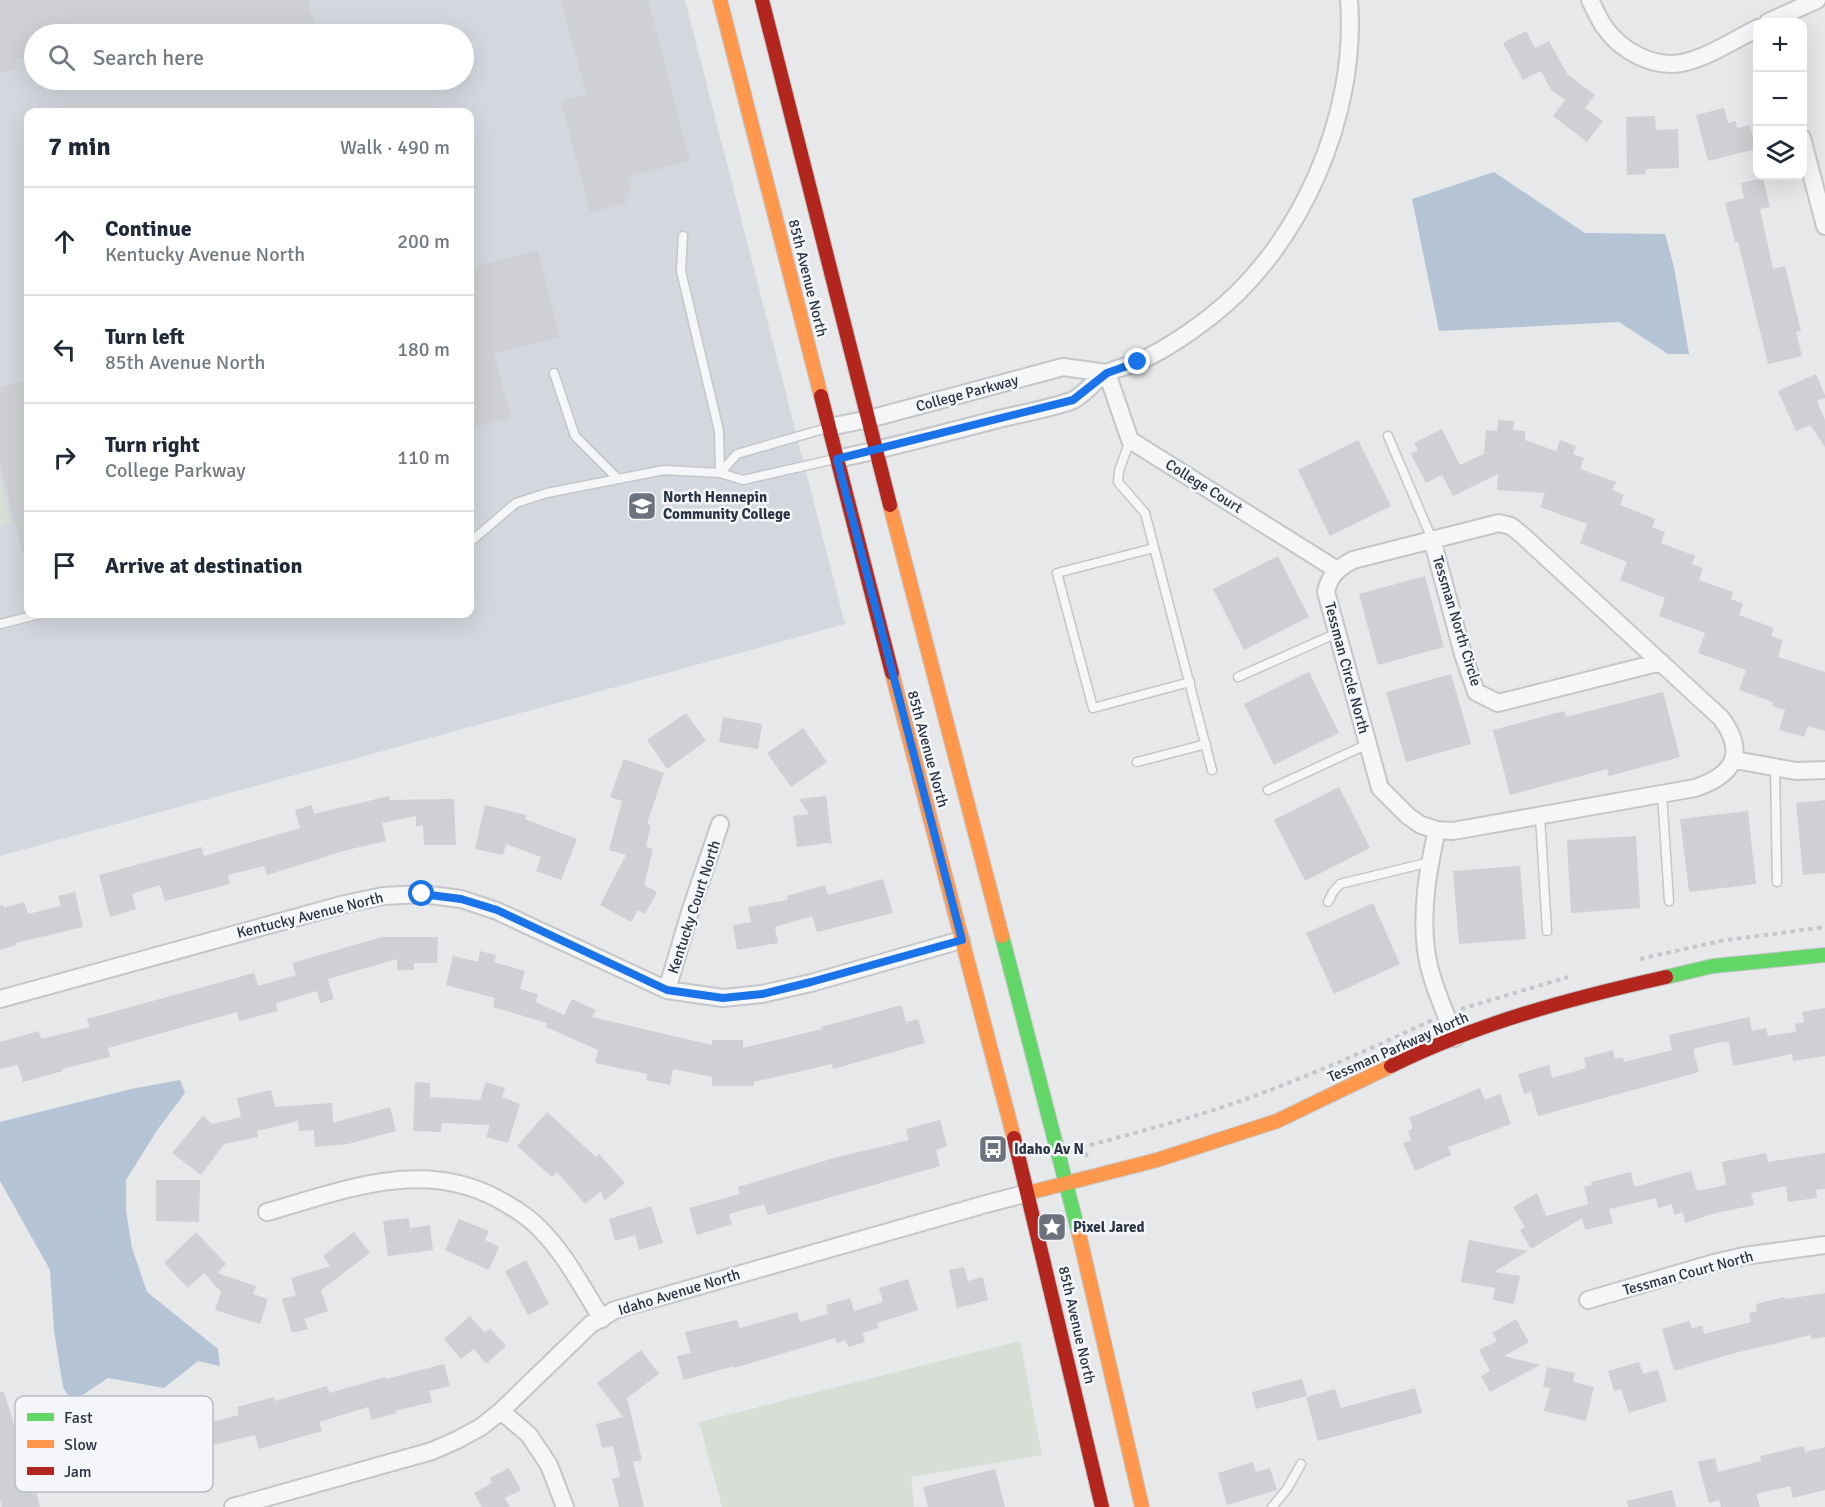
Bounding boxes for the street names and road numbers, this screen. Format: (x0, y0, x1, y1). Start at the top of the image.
street label: 85th Avenue North (785, 217, 831, 339)
street label: College Parkway (914, 371, 1020, 415)
street label: College Court (1162, 455, 1246, 517)
street label: Tessman North Circle (1429, 554, 1485, 688)
street label: Tessman Circle North (1321, 600, 1373, 736)
street label: 85th Avenue North (904, 689, 952, 809)
street label: Kentucky Court North (664, 838, 724, 976)
street label: Kentucky Avenue North (235, 888, 385, 942)
street label: Tessman Parkway North (1325, 1008, 1471, 1086)
street label: Tessman Court North (1621, 1247, 1755, 1299)
street label: 85th Avenue North (1055, 1264, 1099, 1386)
street label: Idaho Avenue North (616, 1265, 742, 1319)

